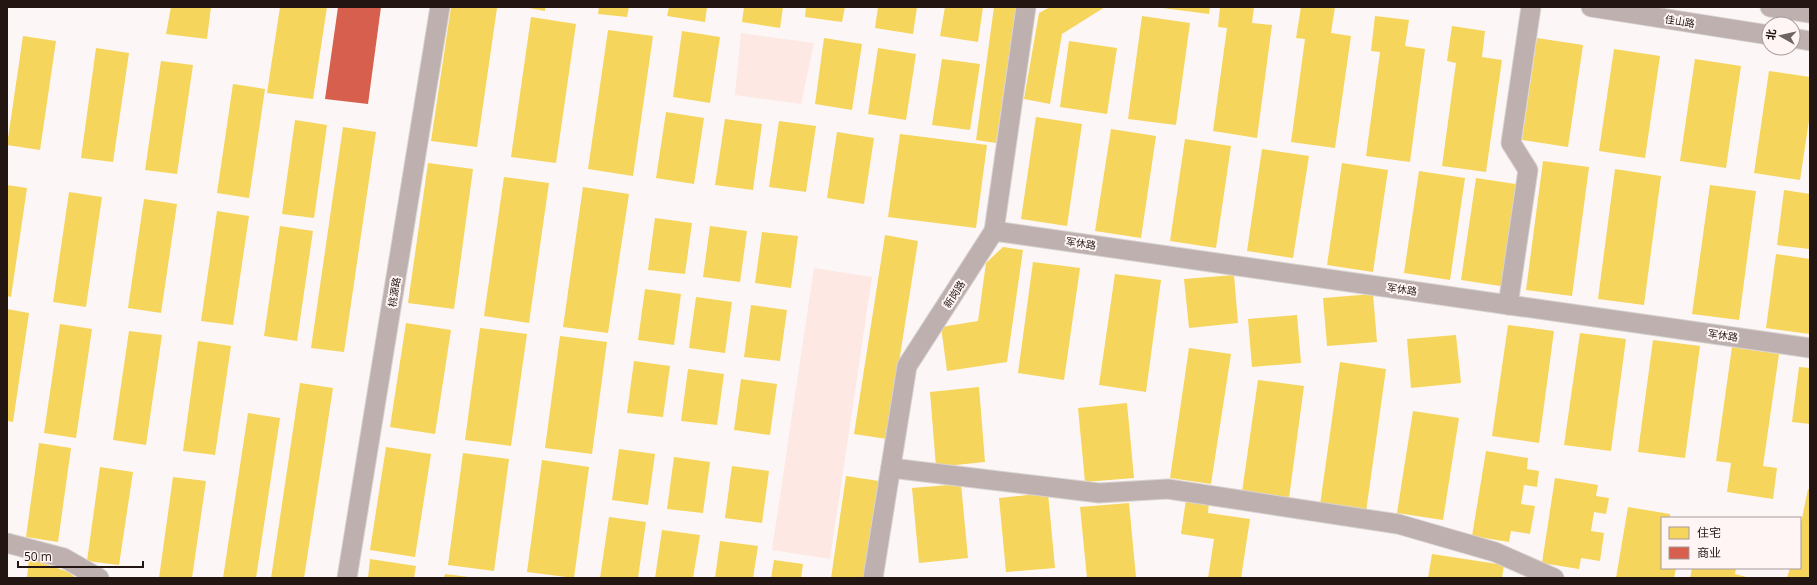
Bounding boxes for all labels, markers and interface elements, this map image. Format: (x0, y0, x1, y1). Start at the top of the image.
street label: 佳山路 (1664, 12, 1696, 30)
north arrow (1761, 16, 1801, 56)
text: 北 (1762, 28, 1779, 41)
street label: 军休路 (1065, 234, 1097, 252)
street label: 桃源路 (385, 276, 403, 308)
street label: 新岗路 (940, 278, 968, 310)
street label: 军休路 (1386, 280, 1418, 298)
street label: 军休路 (1707, 326, 1739, 344)
legend (1661, 517, 1801, 569)
text: 住宅 (1697, 524, 1721, 541)
scale bar (18, 543, 143, 569)
text: 商业 (1697, 544, 1721, 561)
text: 50 m (24, 548, 52, 565)

